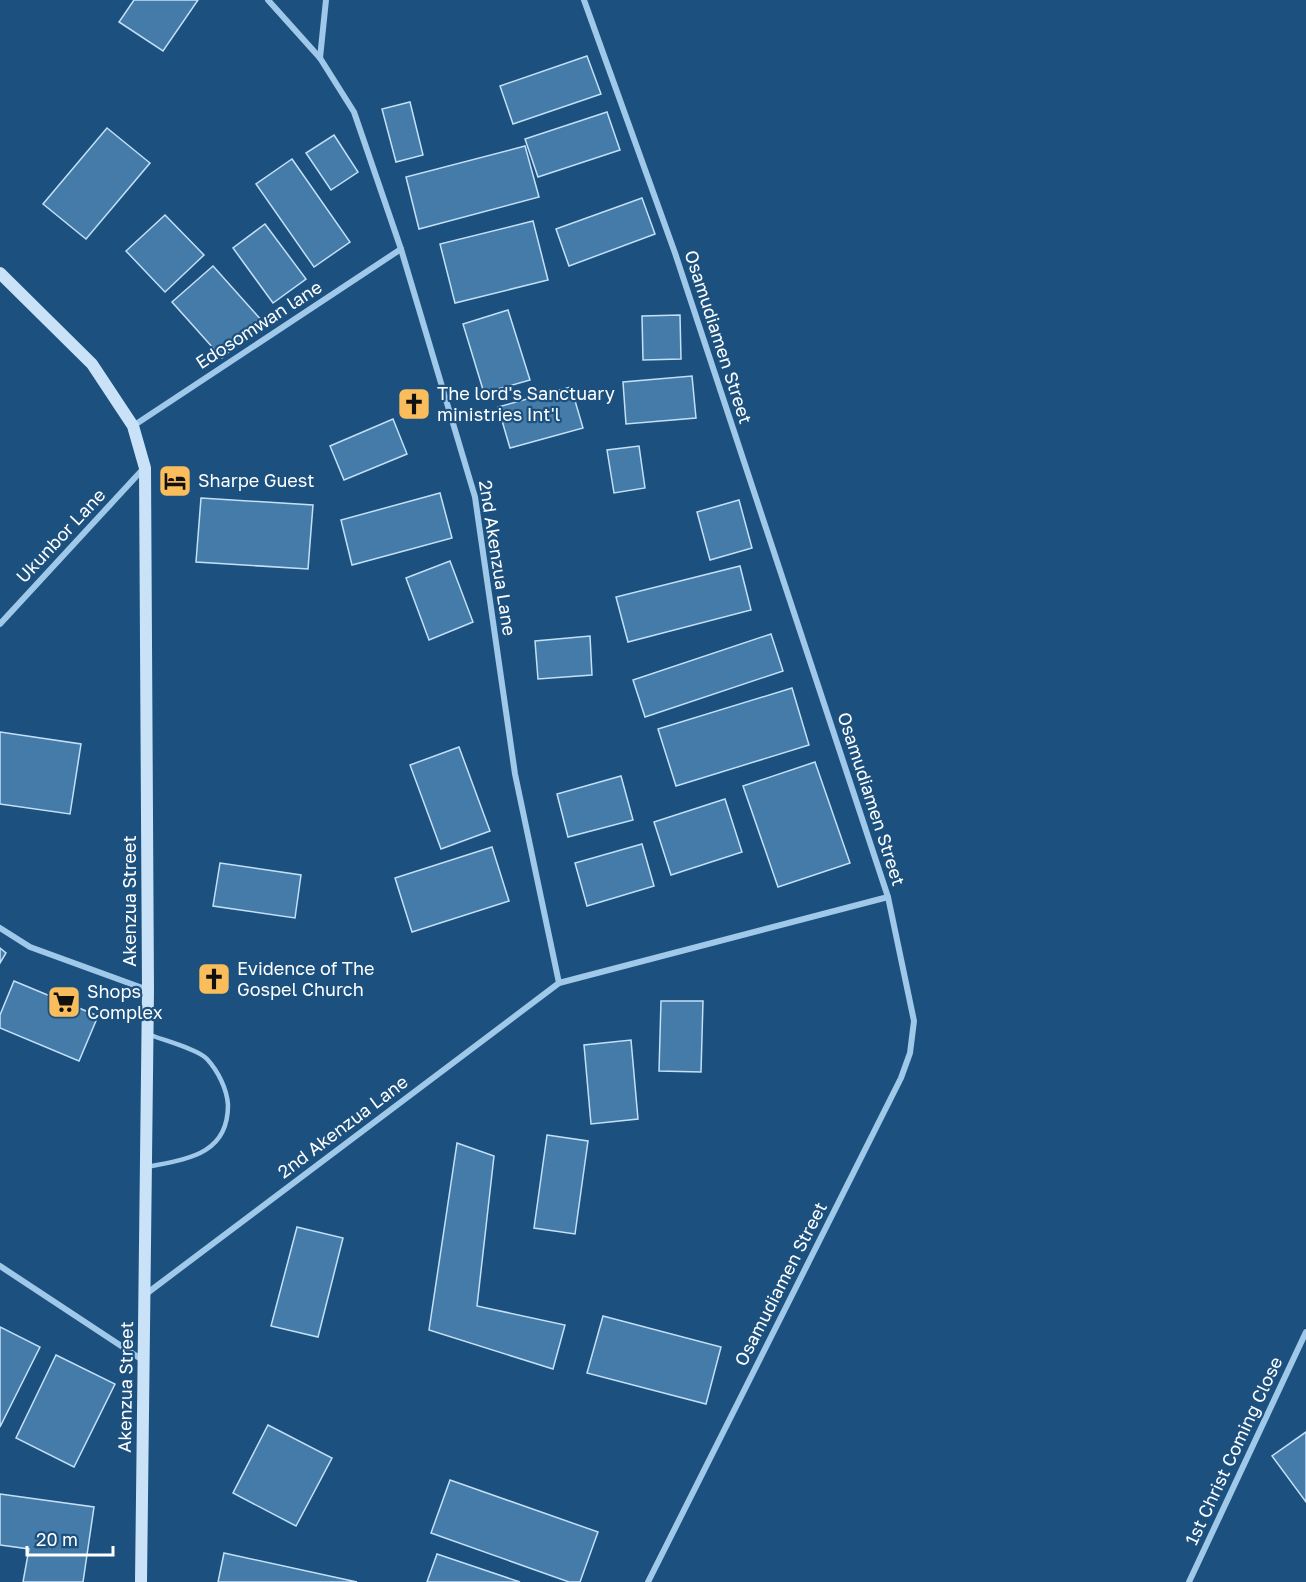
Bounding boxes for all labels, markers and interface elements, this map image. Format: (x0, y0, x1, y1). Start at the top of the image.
street label: Osamudiamen Street (681, 247, 757, 426)
street label: Edosomwan lane (191, 275, 326, 373)
place label: The lord's Sanctuary ministries Int'l (437, 382, 615, 425)
church icon: The lord's Sanctuary ministries Int'l (396, 386, 432, 422)
hotel icon: Sharpe Guest (157, 463, 193, 499)
place label: Sharpe Guest (198, 469, 315, 491)
street label: 2nd Akenzua Lane (475, 478, 521, 637)
street label: Ukunbor Lane (11, 484, 109, 587)
street label: Osamudiamen Street (834, 709, 910, 888)
street label: Akenzua Street (118, 835, 140, 967)
place label: Evidence of The Gospel Church (237, 957, 374, 1000)
church icon: Evidence of The Gospel Church (196, 961, 232, 997)
place label: Shops Complex (87, 980, 163, 1023)
supermarket icon: Shops Complex (46, 984, 82, 1020)
street label: 2nd Akenzua Lane (273, 1070, 412, 1182)
street label: Osamudiamen Street (729, 1198, 831, 1369)
street label: Akenzua Street (113, 1321, 137, 1453)
street label: 1st Christ Coming Close (1180, 1353, 1286, 1548)
scale bar (27, 1519, 112, 1557)
text: 20 m (36, 1528, 78, 1550)

